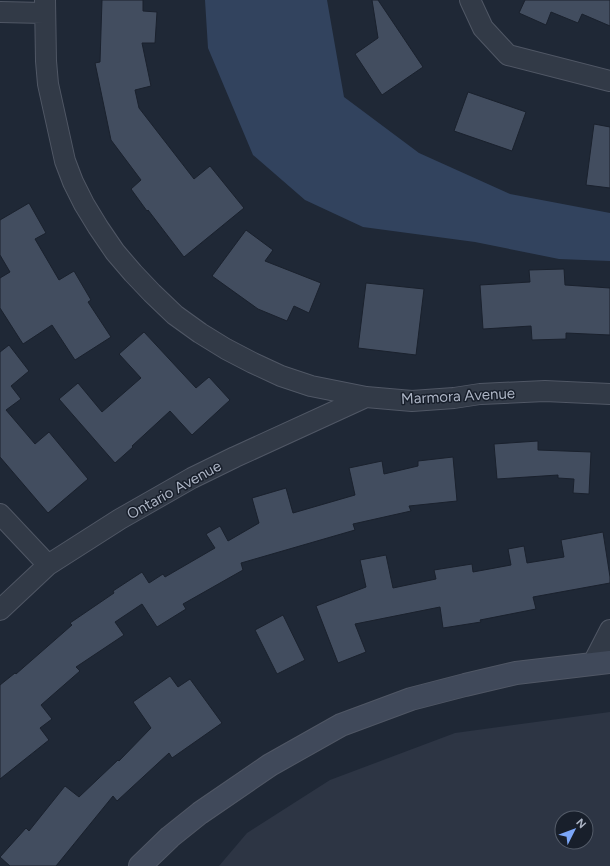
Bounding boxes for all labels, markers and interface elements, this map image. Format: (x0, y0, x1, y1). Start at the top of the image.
street label: Marmora Avenue (401, 384, 515, 408)
street label: Ontario Avenue (124, 457, 224, 523)
north arrow (554, 810, 594, 850)
text: N (573, 816, 589, 831)

